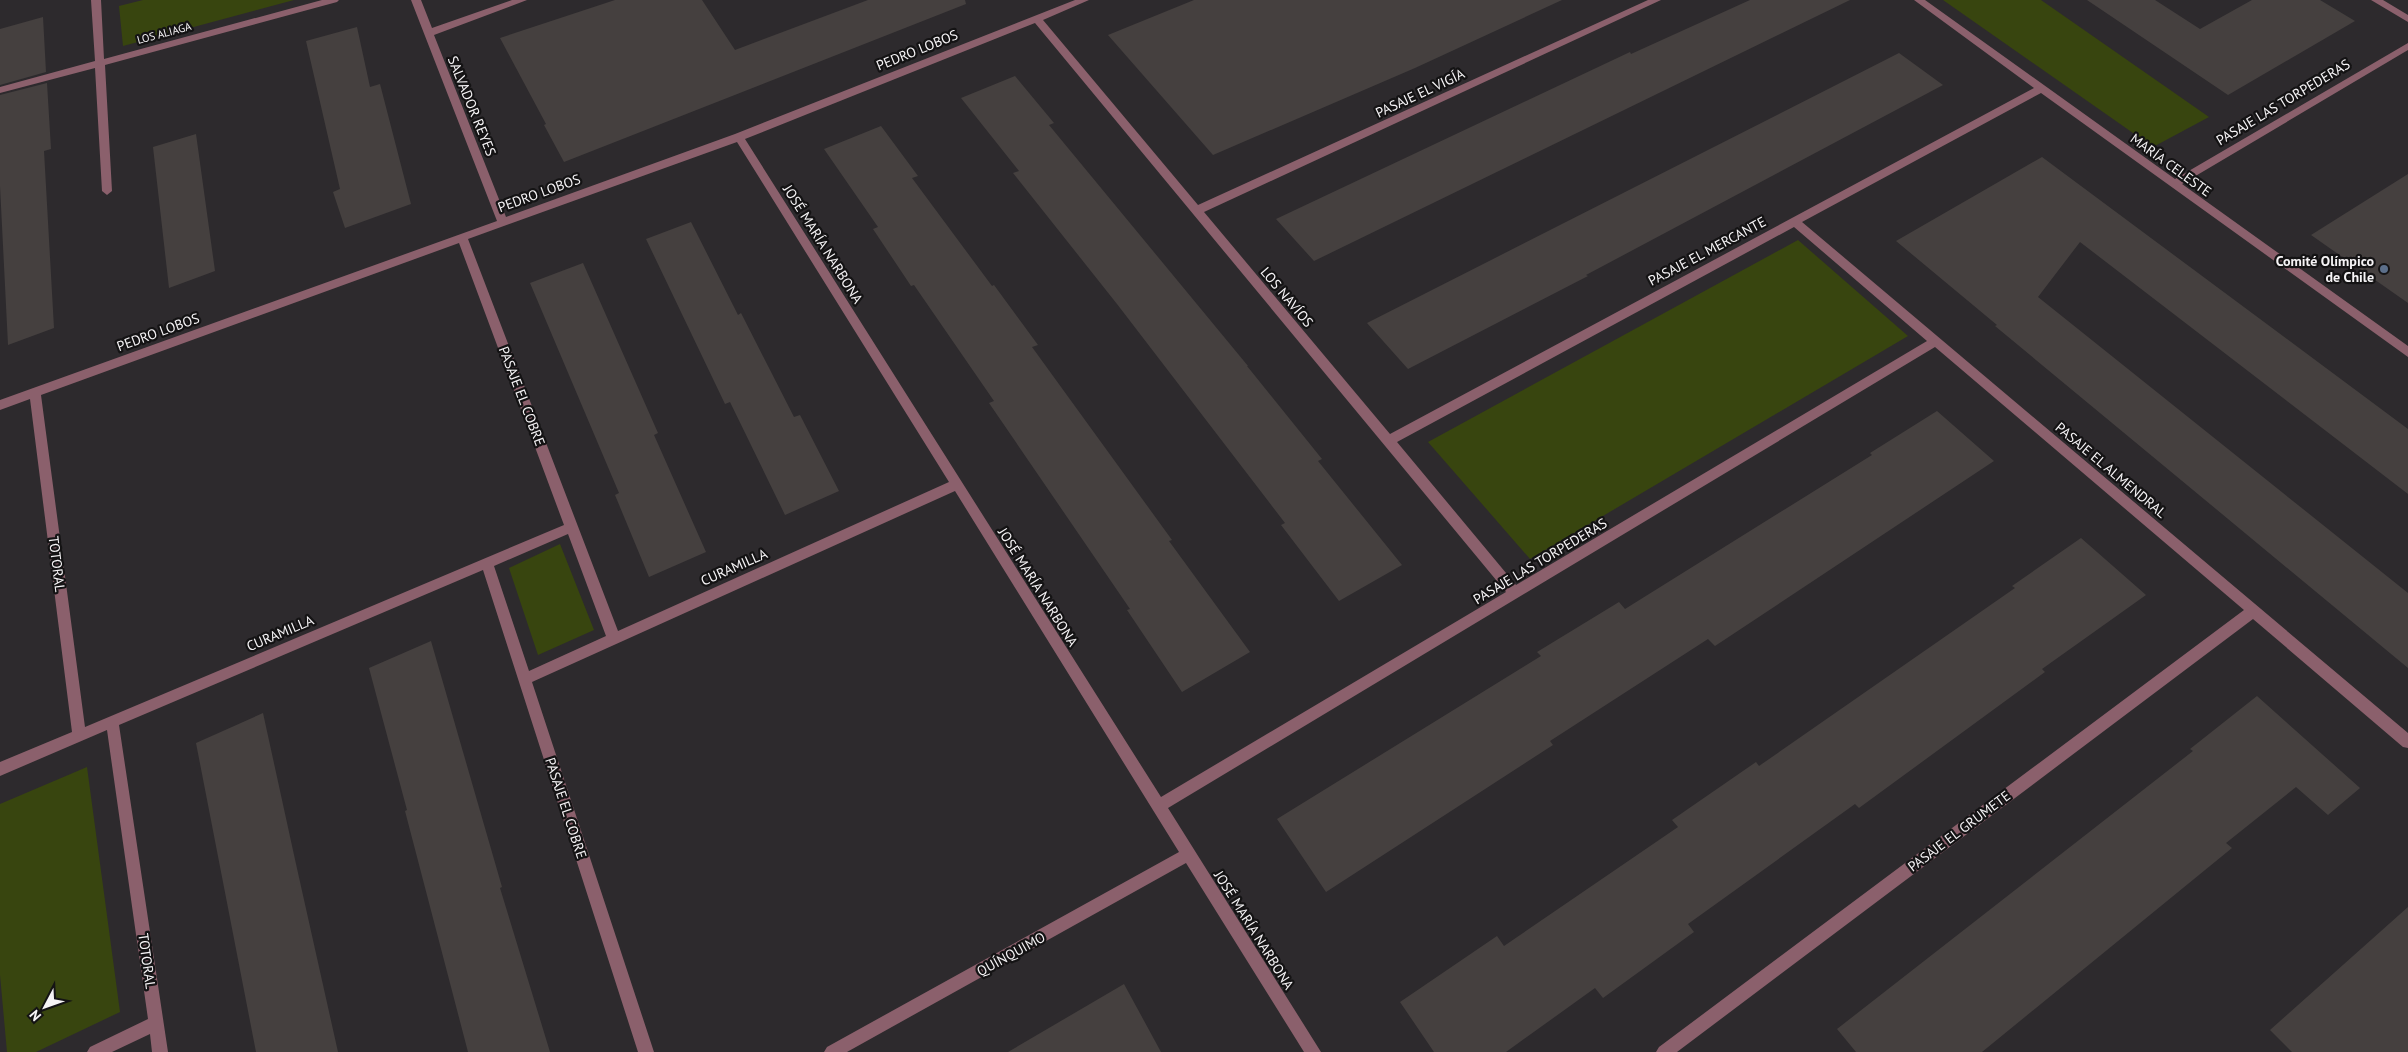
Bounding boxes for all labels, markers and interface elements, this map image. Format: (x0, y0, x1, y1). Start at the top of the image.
street label: LOS ALIAGA (135, 19, 193, 47)
street label: PEDRO LOBOS (873, 25, 961, 75)
street label: SALVADOR REYES (444, 53, 500, 159)
street label: PASAJE LAS TORPEDERAS (2213, 55, 2353, 149)
street label: PASAJE EL VIGÍA (1373, 64, 1468, 122)
street label: MARÍA CELESTE (2127, 130, 2215, 200)
street label: PEDRO LOBOS (495, 170, 583, 216)
street label: JOSÉ MARÍA NARBONA (779, 180, 867, 307)
street label: PASAJE EL MERCANTE (1645, 212, 1769, 290)
place label: Comité Olímpico de Chile (2276, 252, 2374, 286)
street label: LOS NAVÍOS (1257, 263, 1317, 331)
marker: Comité Olímpico de Chile (2378, 263, 2390, 275)
street label: PEDRO LOBOS (114, 309, 202, 355)
street label: PASAJE EL COBRE (495, 344, 549, 448)
street label: PASAJE EL ALMENDRAL (2052, 418, 2170, 522)
street label: PASAJE LAS TORPEDERAS (1470, 514, 1610, 608)
street label: JOSÉ MARÍA NARBONA (994, 523, 1082, 650)
street label: TOTORAL (45, 535, 69, 593)
street label: CURAMILLA (698, 544, 771, 590)
street label: CURAMILLA (244, 610, 317, 655)
street label: PASAJE EL COBRE (541, 755, 591, 861)
street label: PASAJE EL GRUMETE (1904, 787, 2014, 875)
street label: JOSÉ MARÍA NARBONA (1210, 866, 1298, 993)
street label: QUÍNQUIMO (974, 928, 1048, 980)
street label: TOTORAL (134, 932, 160, 990)
north arrow (20, 982, 70, 1032)
text: N (25, 1006, 45, 1025)

